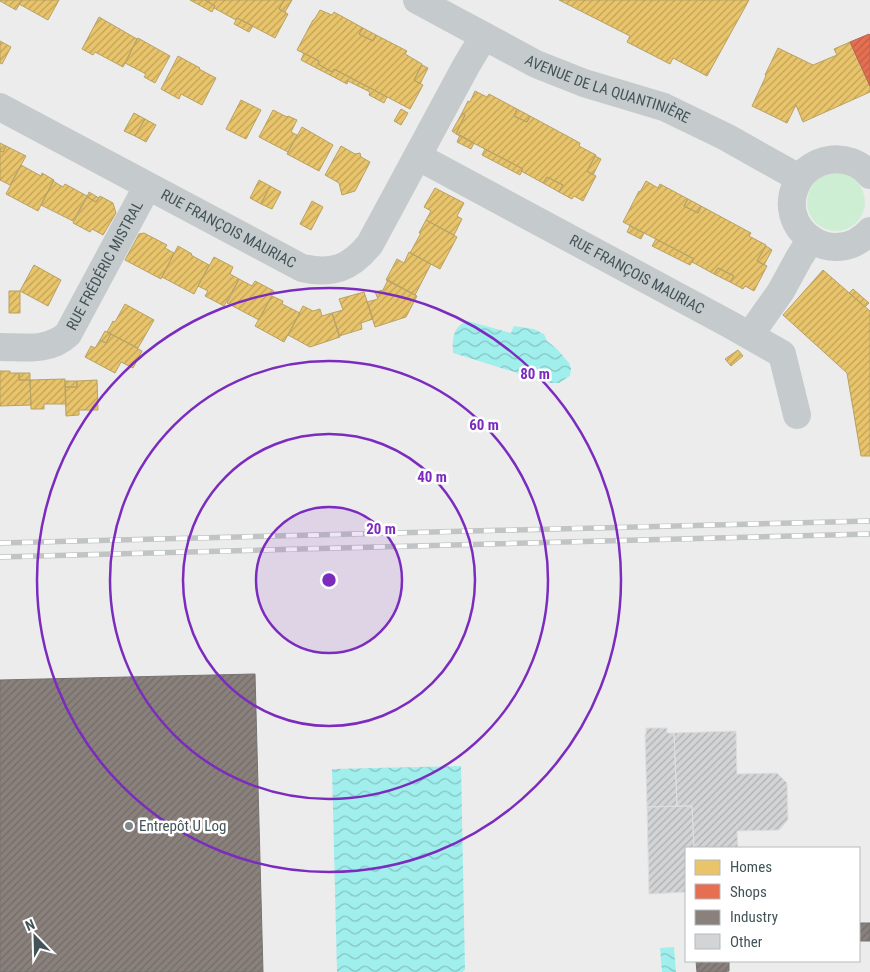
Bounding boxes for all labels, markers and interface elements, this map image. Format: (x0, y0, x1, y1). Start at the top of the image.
street label: AVENUE DE LA QUANTINIÈRE (522, 51, 693, 127)
street label: RUE FRANÇOIS MAURIAC (158, 186, 299, 272)
street label: RUE FRÉDÉRIC MISTRAL (63, 198, 147, 333)
street label: RUE FRANÇOIS MAURIAC (566, 231, 707, 318)
text: 80 m (520, 365, 550, 383)
text: 60 m (469, 416, 499, 434)
text: 40 m (417, 468, 447, 486)
text: 20 m (366, 520, 396, 538)
centre of rings (320, 571, 338, 589)
place label: Entrepôt U Log (139, 817, 226, 835)
marker: Entrepôt U Log (123, 820, 135, 832)
legend (685, 847, 860, 962)
text: Homes (730, 858, 772, 876)
text: Shops (730, 883, 767, 901)
text: Industry (730, 908, 778, 926)
north arrow (10, 912, 60, 962)
text: N (23, 916, 37, 934)
text: Other (730, 933, 763, 951)

